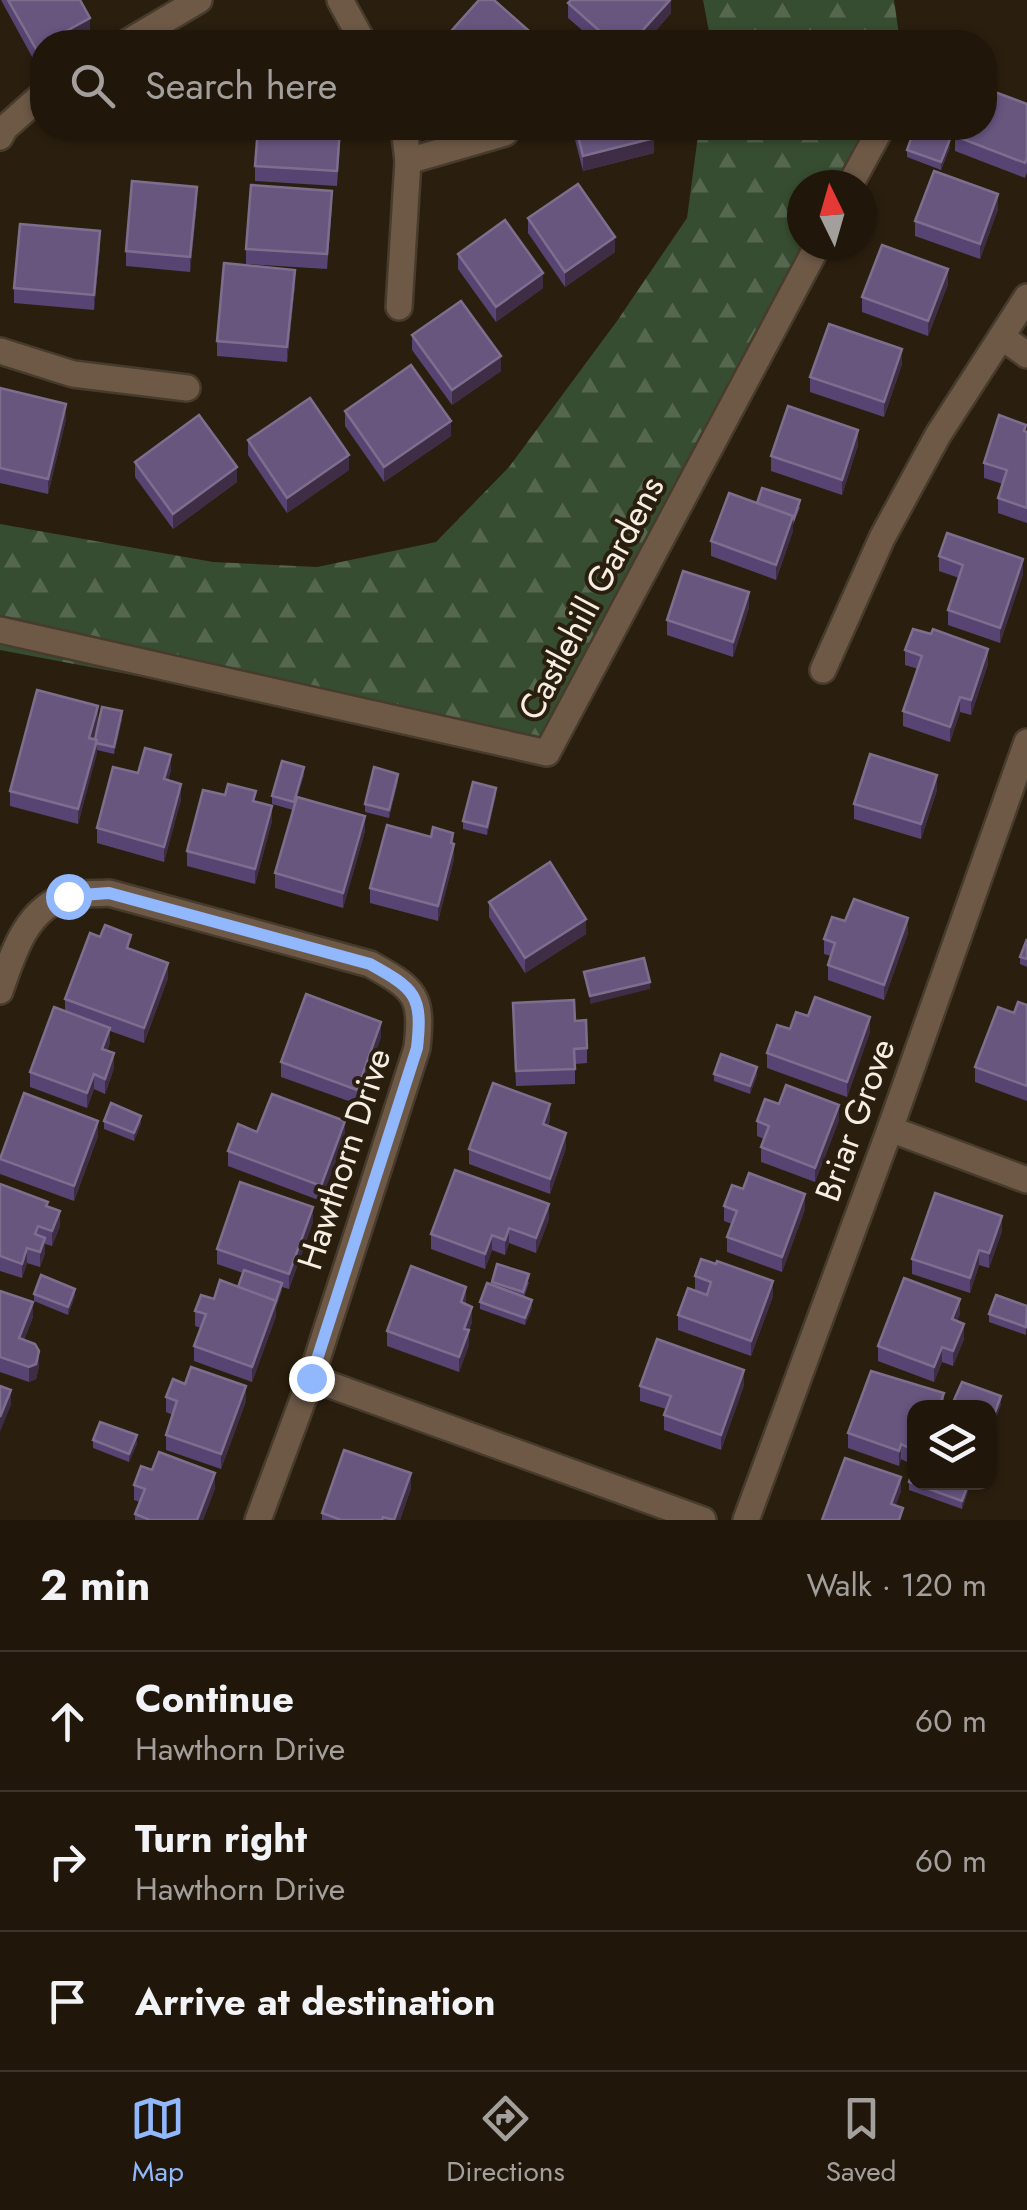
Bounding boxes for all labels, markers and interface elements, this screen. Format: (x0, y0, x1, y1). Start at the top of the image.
search box (30, 30, 997, 140)
icon: search (65, 58, 120, 113)
text: Search here (145, 58, 337, 113)
north arrow (787, 170, 877, 260)
street label: Castlehill Gardens (506, 467, 676, 729)
route start (46, 874, 92, 920)
street label: Briar Grove (802, 1032, 908, 1208)
street label: Hawthorn Drive (285, 1042, 403, 1276)
route end (289, 1356, 335, 1402)
map controls (907, 1400, 997, 1490)
button: layers (907, 1400, 997, 1490)
text: 2 min (40, 1555, 150, 1616)
text: Walk · 120 m (807, 1562, 987, 1608)
text: Continue (135, 1671, 294, 1726)
icon: ahead (40, 1694, 95, 1749)
text: 60 m (915, 1698, 987, 1744)
text: Hawthorn Drive (135, 1726, 345, 1772)
text: Turn right (135, 1811, 307, 1866)
icon: right (40, 1834, 95, 1889)
text: 60 m (915, 1838, 987, 1884)
text: Hawthorn Drive (135, 1866, 345, 1912)
icon: arrive (40, 1974, 95, 2029)
text: Arrive at destination (135, 1974, 496, 2029)
tab: Map (130, 2091, 185, 2192)
tab: Directions (446, 2091, 565, 2192)
tab: Saved (826, 2091, 897, 2192)

